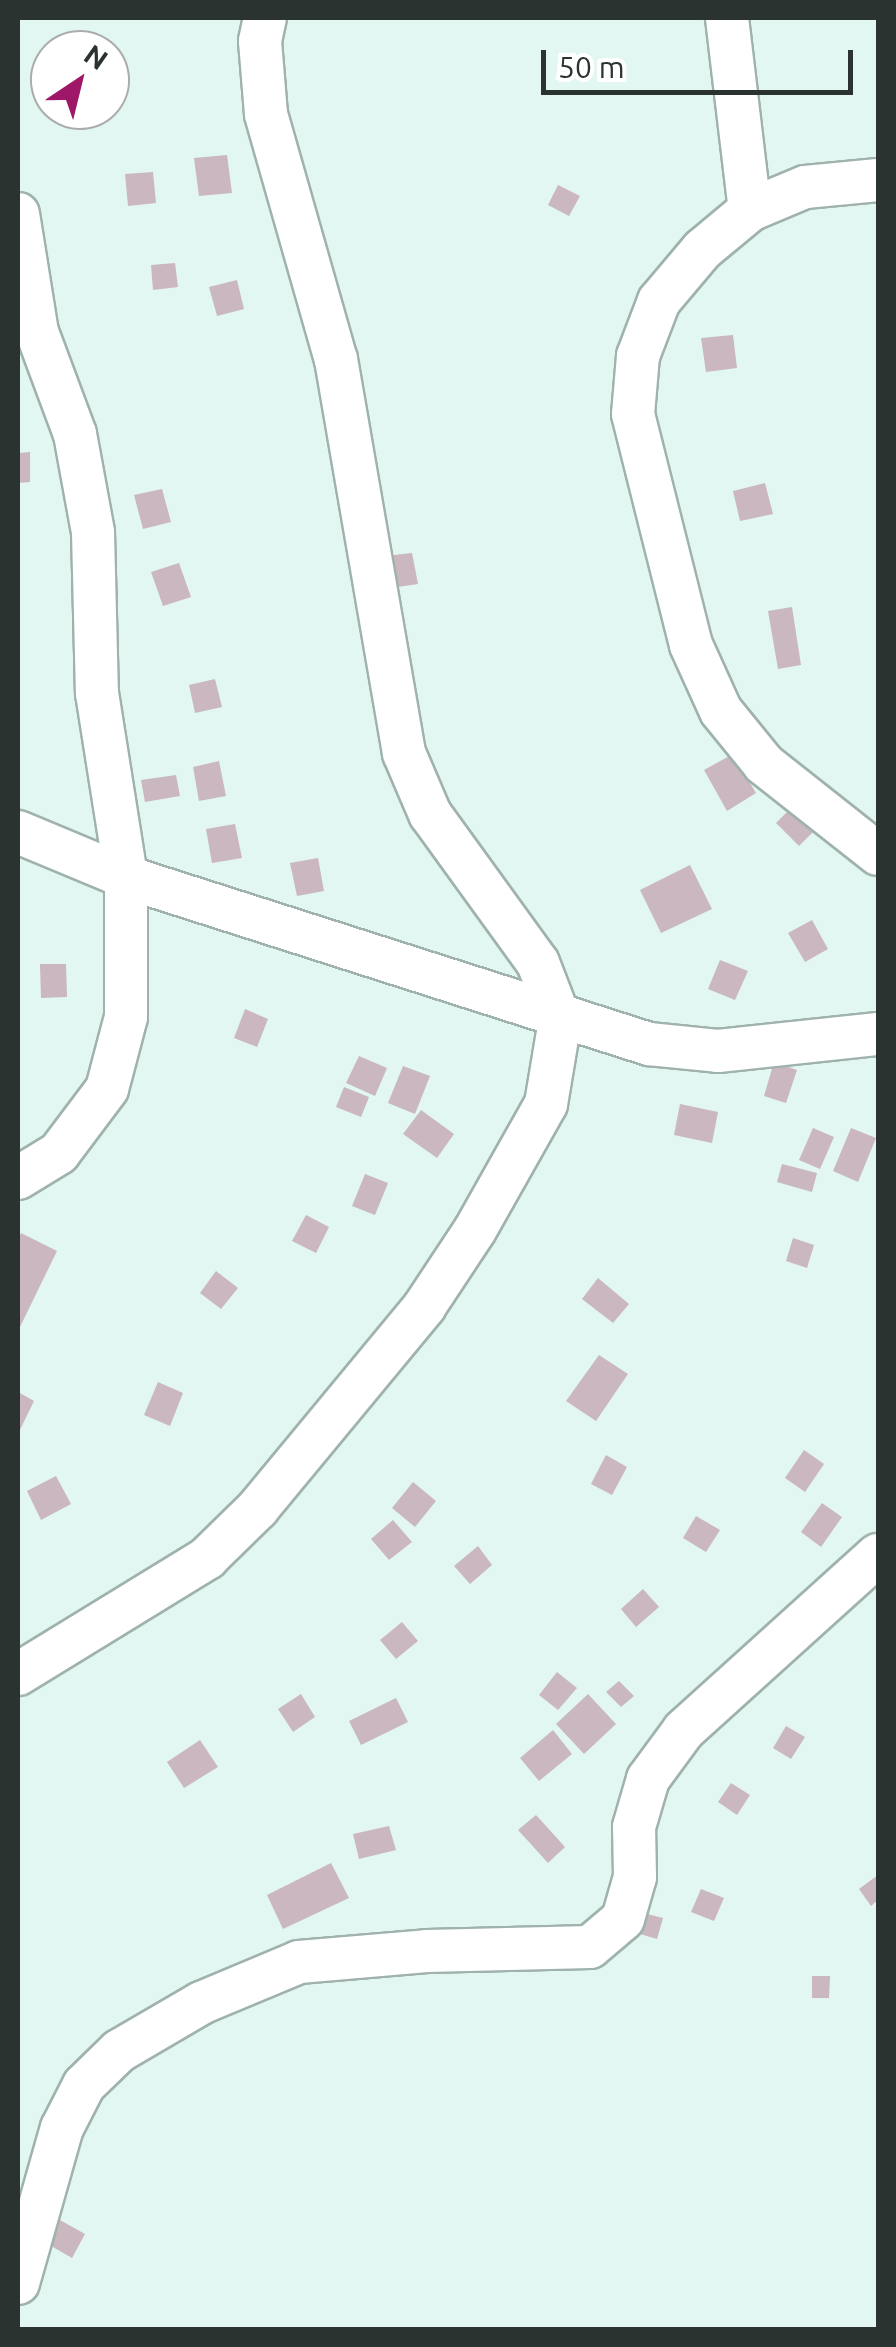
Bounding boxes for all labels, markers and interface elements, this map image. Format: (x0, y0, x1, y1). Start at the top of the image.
north arrow (30, 30, 130, 130)
scale bar (546, 30, 858, 92)
text: N (79, 38, 114, 75)
text: 50 m (558, 50, 625, 84)

